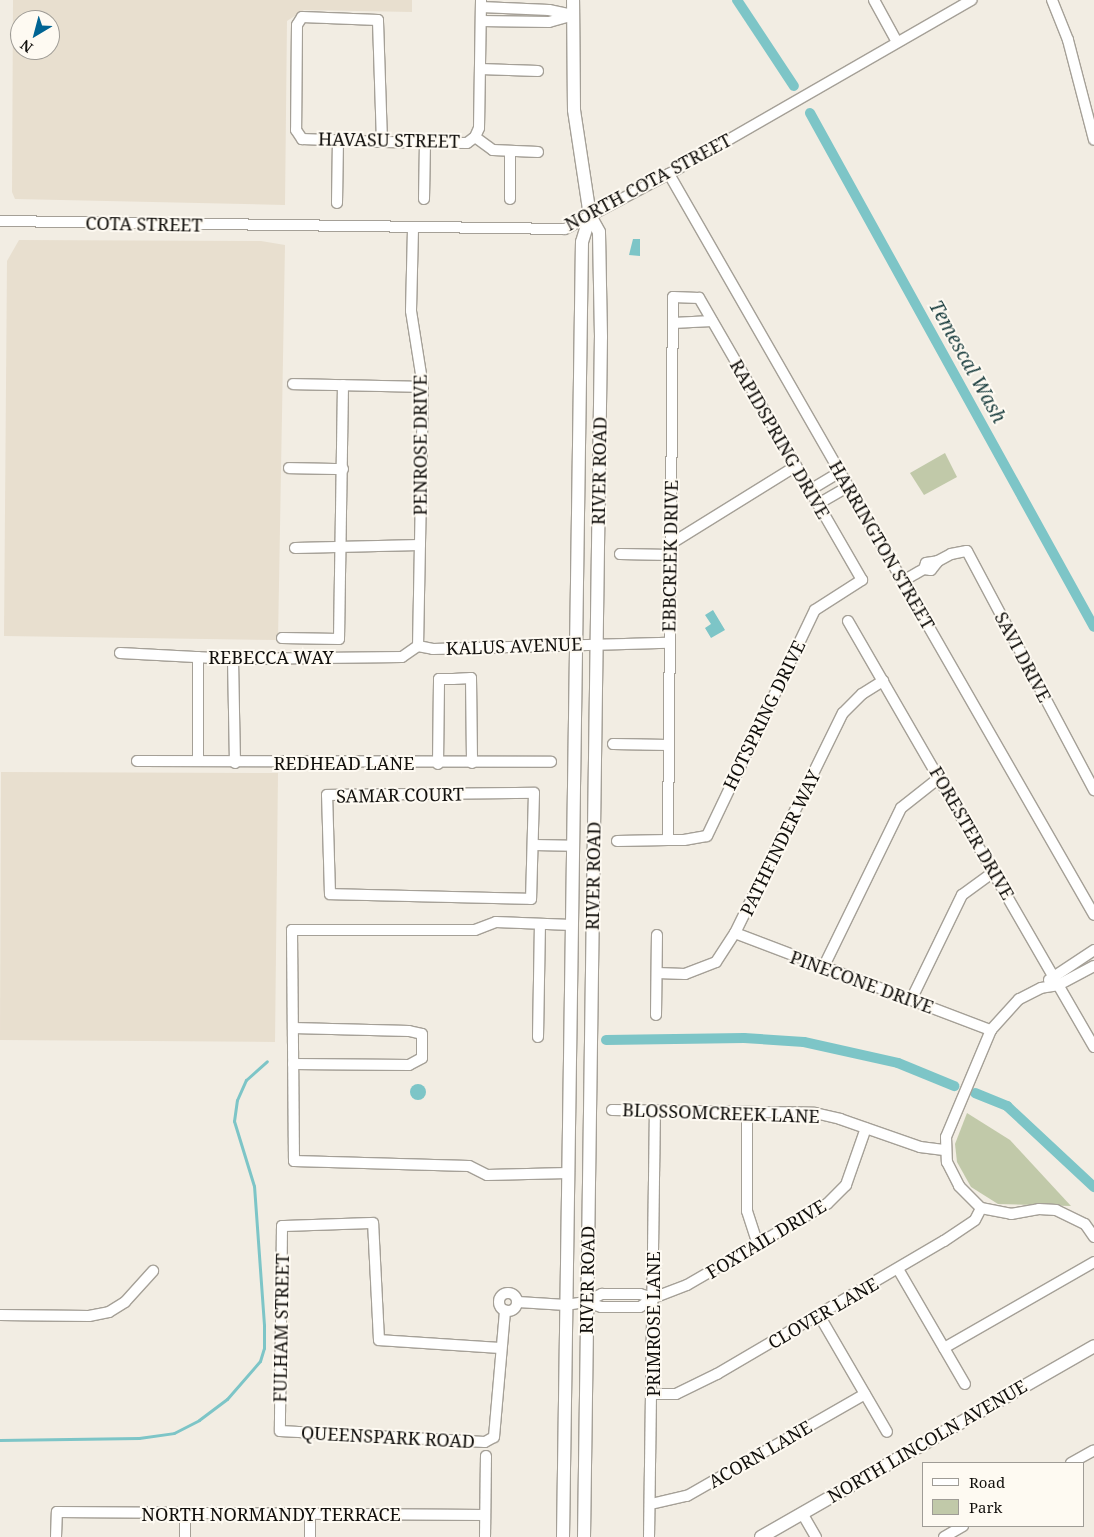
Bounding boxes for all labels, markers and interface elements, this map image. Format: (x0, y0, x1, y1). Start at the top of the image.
north arrow (10, 10, 60, 60)
text: N (16, 36, 36, 57)
street label: HAVASU STREET (318, 128, 460, 152)
street label: NORTH COTA STREET (561, 129, 735, 235)
street label: COTA STREET (85, 212, 203, 236)
water label: Temescal Wash (924, 297, 1010, 427)
street label: RAPIDSPRING DRIVE (726, 356, 834, 522)
street label: PENROSE DRIVE (409, 374, 431, 516)
street label: RIVER ROAD (587, 417, 611, 525)
street label: HARRINGTON STREET (825, 457, 939, 633)
street label: EBBCREEK DRIVE (658, 480, 682, 632)
street label: SAVI DRIVE (990, 608, 1056, 706)
street label: KALUS AVENUE (445, 633, 583, 659)
street label: HOTSPRING DRIVE (718, 637, 810, 793)
street label: REBECCA WAY (208, 646, 334, 668)
street label: REDHEAD LANE (274, 752, 414, 774)
street label: FORESTER DRIVE (925, 763, 1019, 903)
street label: PATHFINDER WAY (735, 767, 825, 919)
street label: SAMAR COURT (336, 783, 464, 807)
street label: RIVER ROAD (581, 822, 605, 930)
street label: PINECONE DRIVE (787, 946, 937, 1018)
street label: BLOSSOMCREEK LANE (622, 1099, 820, 1127)
street label: FOXTAIL DRIVE (702, 1195, 830, 1283)
street label: RIVER ROAD (575, 1226, 599, 1334)
street label: PRIMROSE LANE (642, 1251, 664, 1397)
street label: FULHAM STREET (269, 1253, 293, 1403)
street label: CLOVER LANE (764, 1273, 882, 1353)
street label: NORTH LINCOLN AVENUE (823, 1375, 1031, 1507)
street label: ACORN LANE (704, 1416, 816, 1492)
street label: QUEENSPARK ROAD (300, 1422, 476, 1452)
legend (922, 1462, 1084, 1527)
text: Road (969, 1472, 1005, 1492)
text: Park (969, 1497, 1002, 1517)
street label: NORTH NORMANDY TERRACE (141, 1503, 401, 1525)

